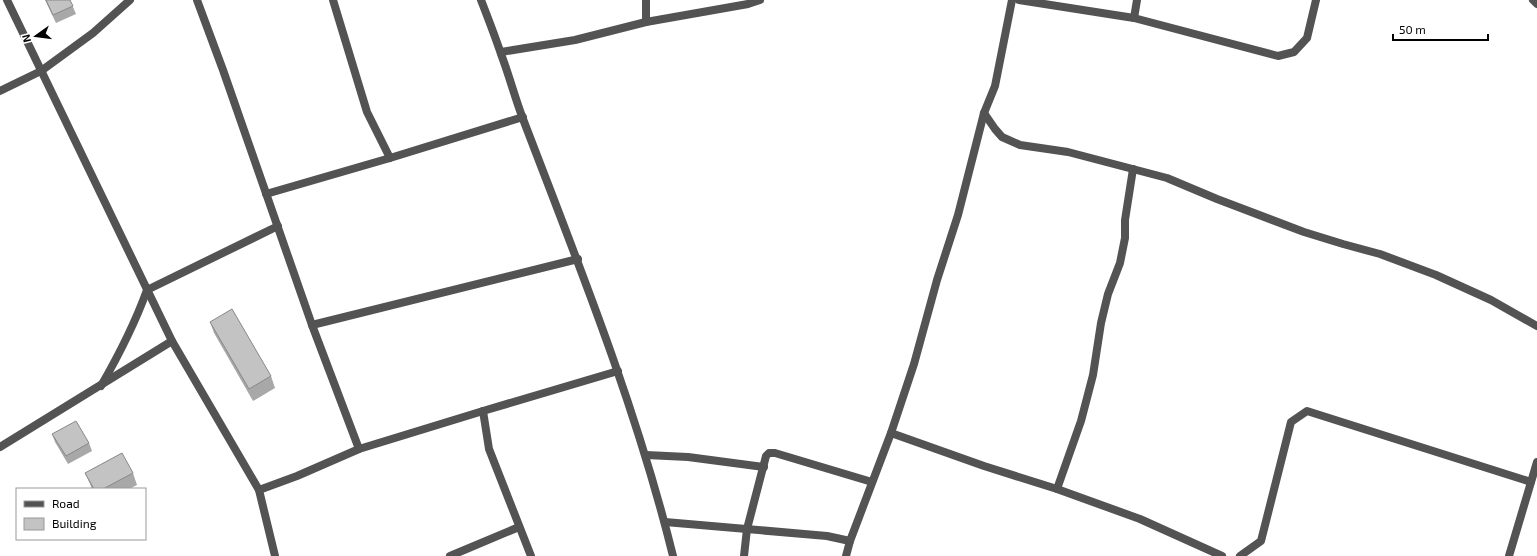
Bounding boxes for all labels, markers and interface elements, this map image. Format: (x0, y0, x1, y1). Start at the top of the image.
north arrow (16, 16, 56, 56)
scale bar (1393, 16, 1488, 42)
text: 50 m (1399, 22, 1426, 36)
text: N (19, 33, 33, 44)
legend (16, 488, 146, 540)
text: Road (52, 496, 80, 510)
text: Building (52, 516, 97, 530)

